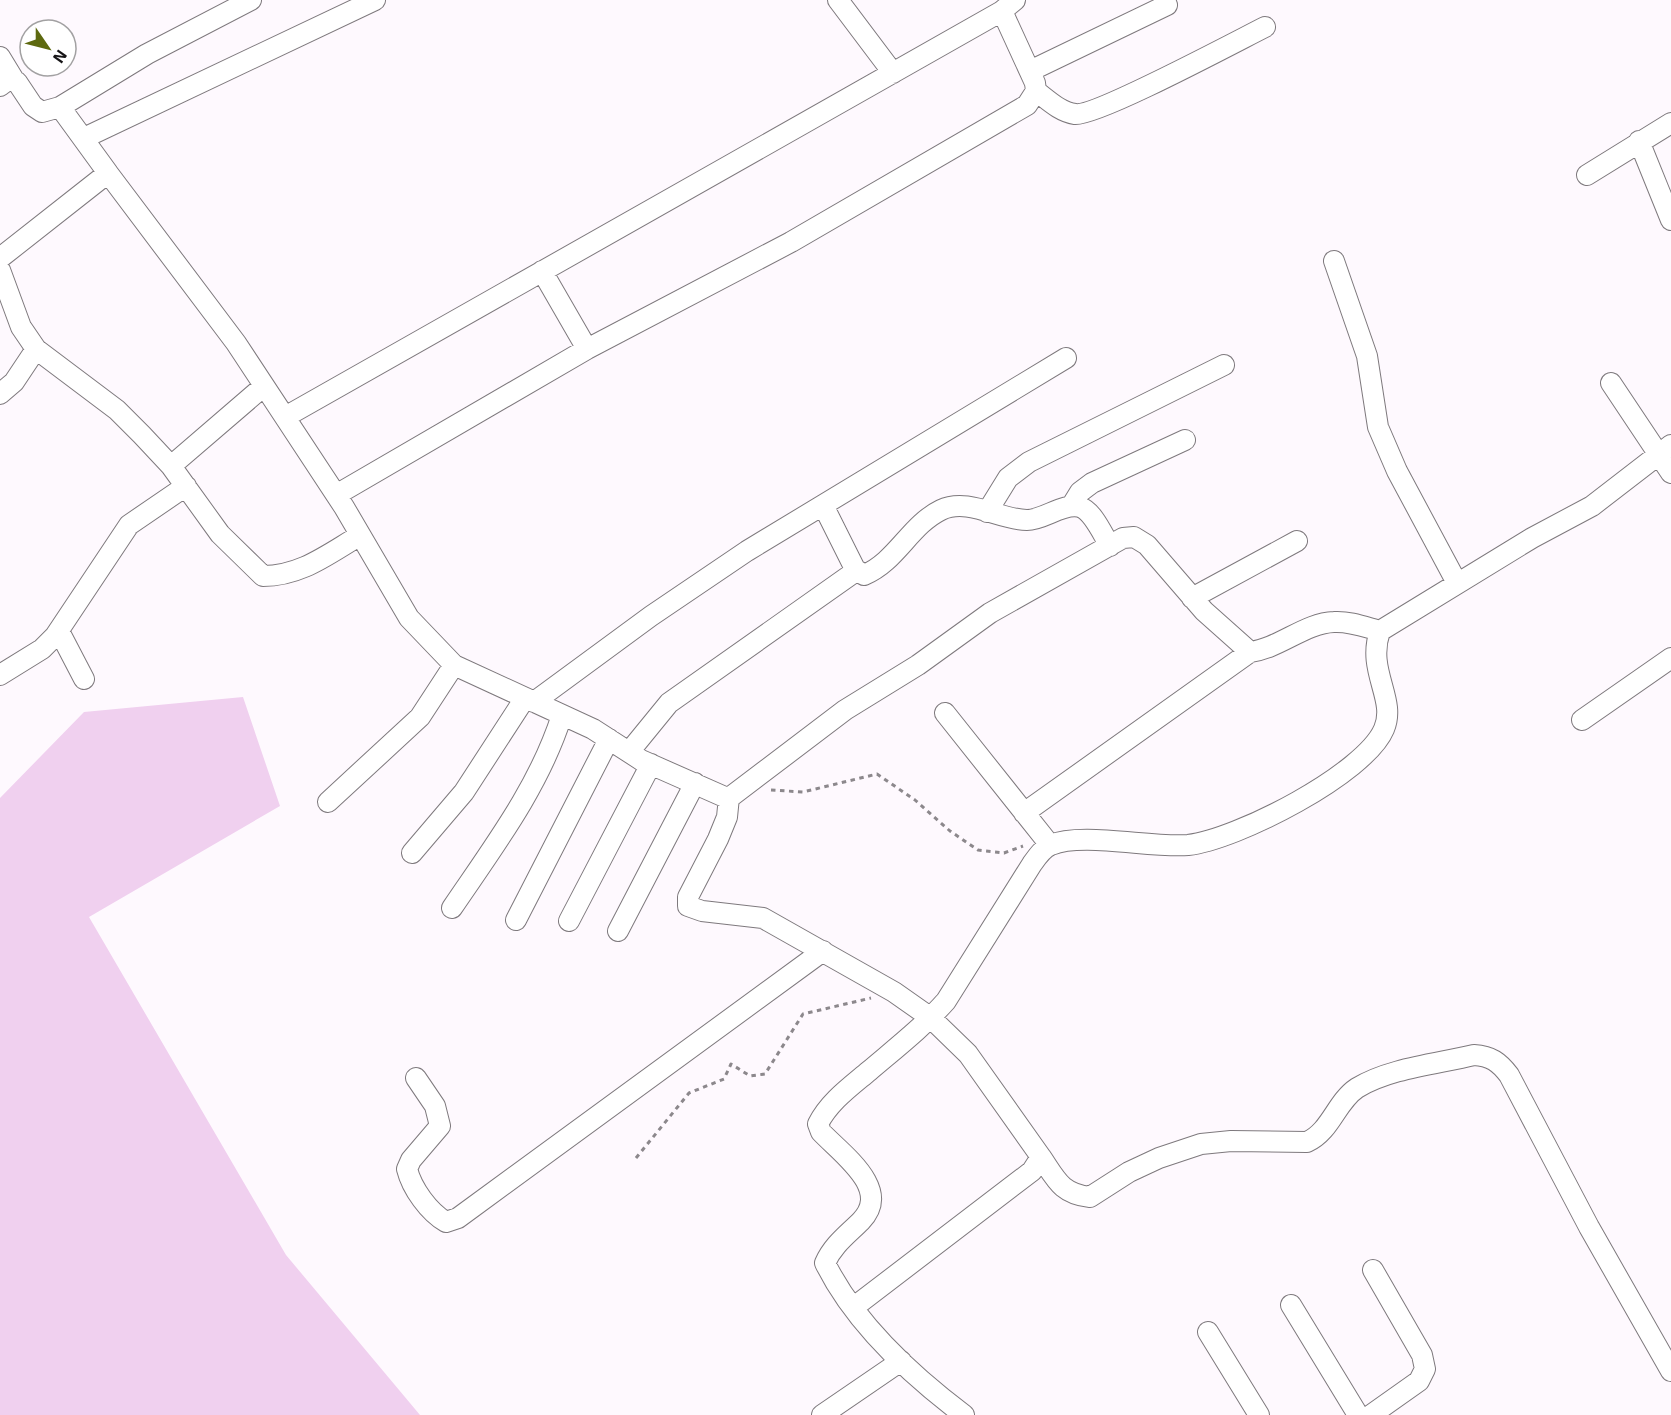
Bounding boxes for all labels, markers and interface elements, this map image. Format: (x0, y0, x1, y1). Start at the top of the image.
north arrow (18, 18, 78, 78)
text: N (50, 47, 72, 67)

